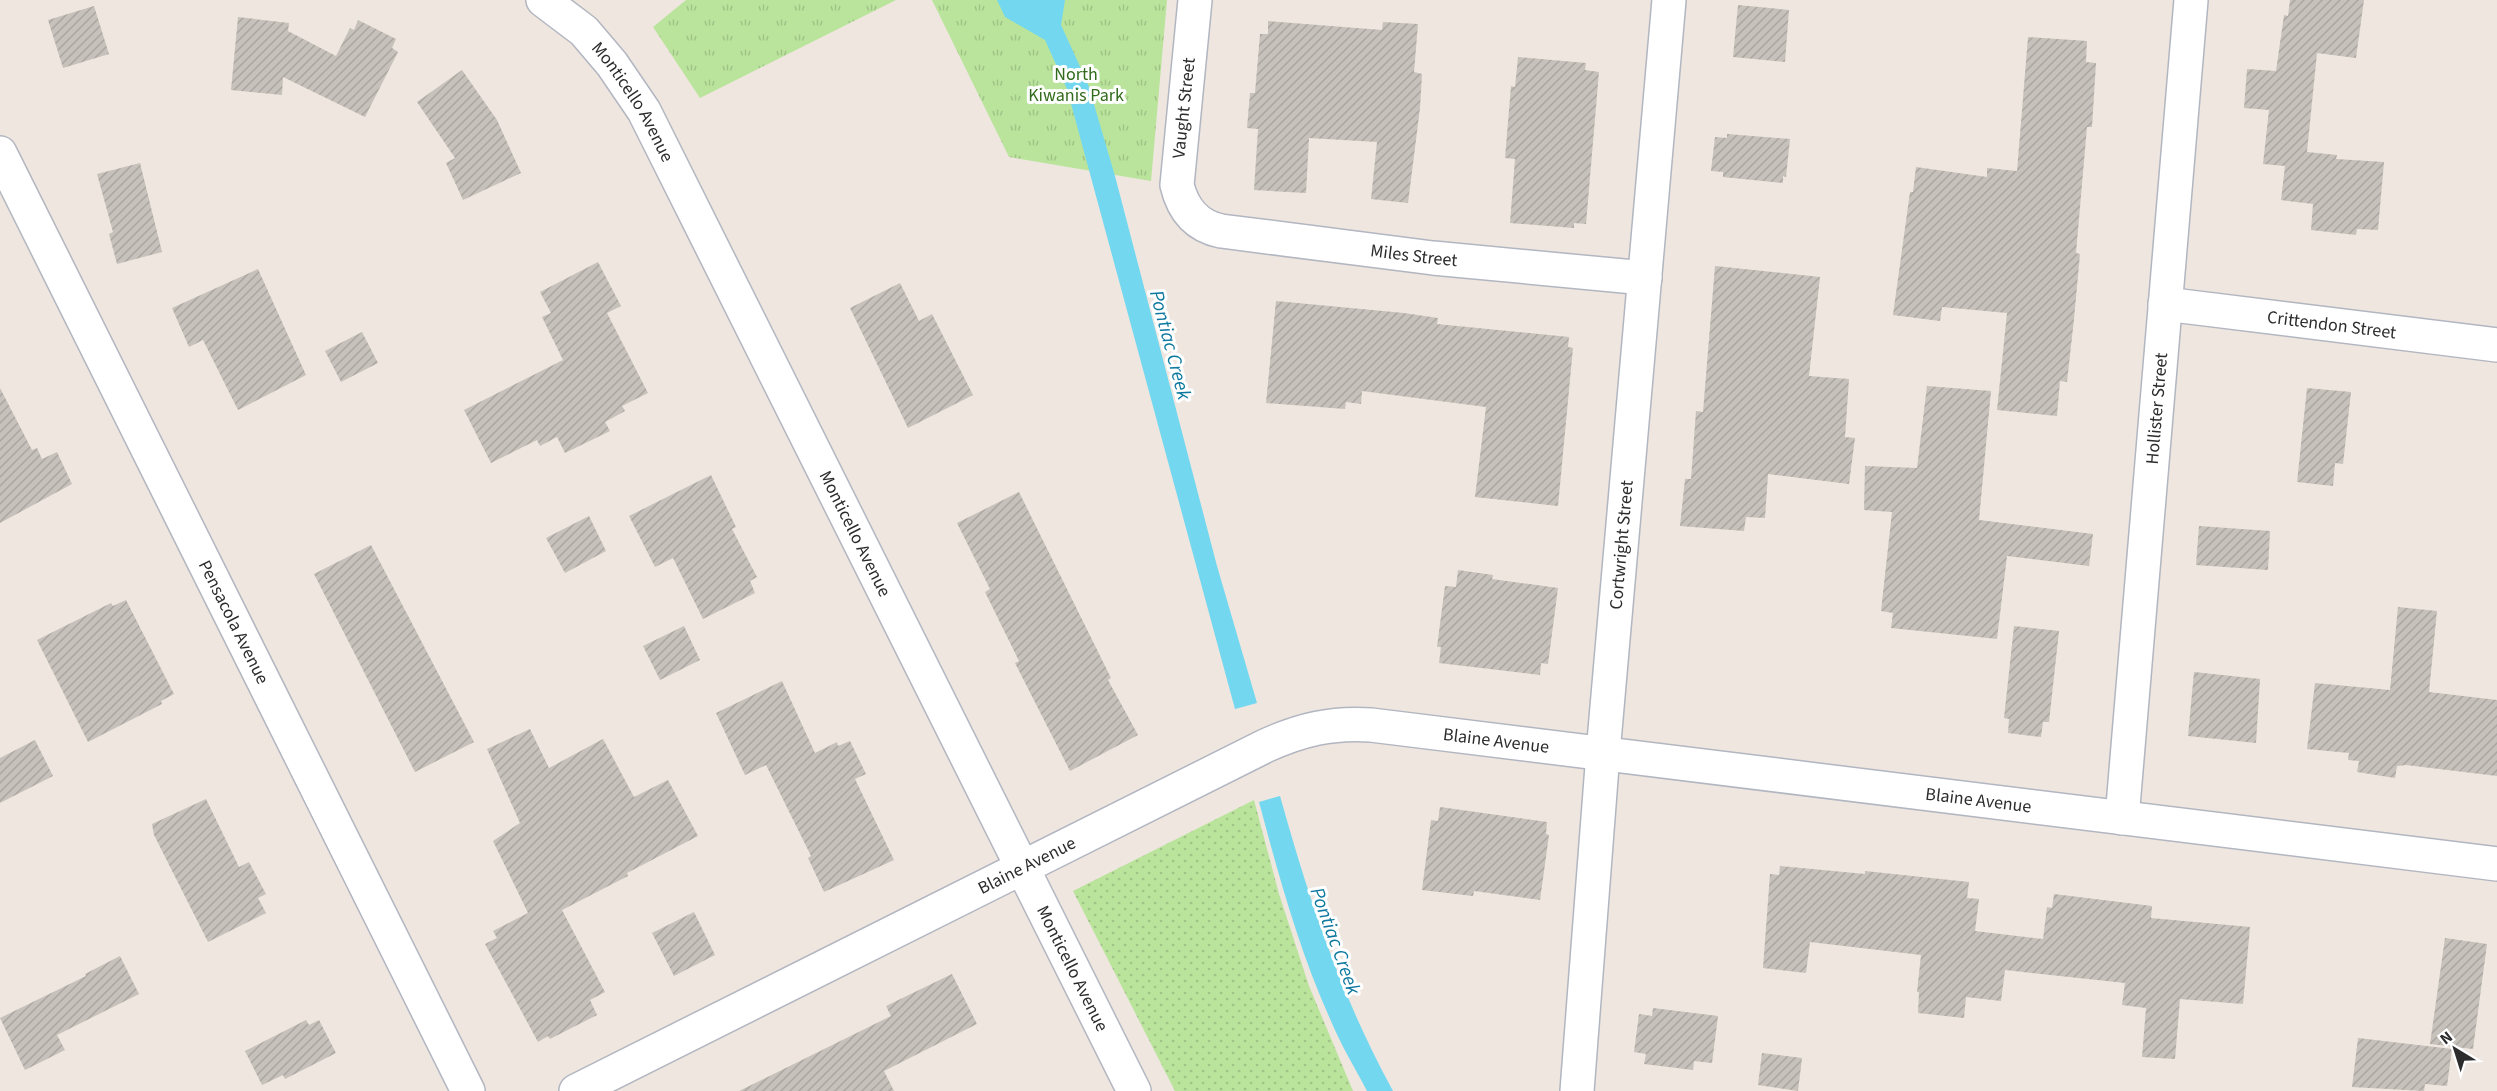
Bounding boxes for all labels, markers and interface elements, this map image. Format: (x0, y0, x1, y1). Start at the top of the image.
street label: Monticello Avenue (586, 36, 680, 166)
street label: Vaught Street (1166, 56, 1202, 160)
park label: North Kiwanis Park (1028, 62, 1124, 108)
street label: Miles Street (1369, 238, 1459, 273)
water label: Pontiac Creek (1142, 287, 1198, 403)
street label: Crittendon Street (2266, 304, 2398, 345)
street label: Hollister Street (2139, 352, 2174, 465)
street label: Monticello Avenue (813, 466, 897, 601)
street label: Cortwright Street (1603, 479, 1639, 611)
street label: Pensacola Avenue (192, 556, 275, 688)
street label: Blaine Avenue (1442, 722, 1551, 759)
street label: Blaine Avenue (1924, 781, 2033, 819)
street label: Blaine Avenue (973, 830, 1080, 900)
water label: Pontiac Creek (1303, 883, 1368, 999)
street label: Monticello Avenue (1031, 901, 1115, 1036)
north arrow (2425, 1019, 2485, 1079)
text: N (2435, 1026, 2457, 1050)

